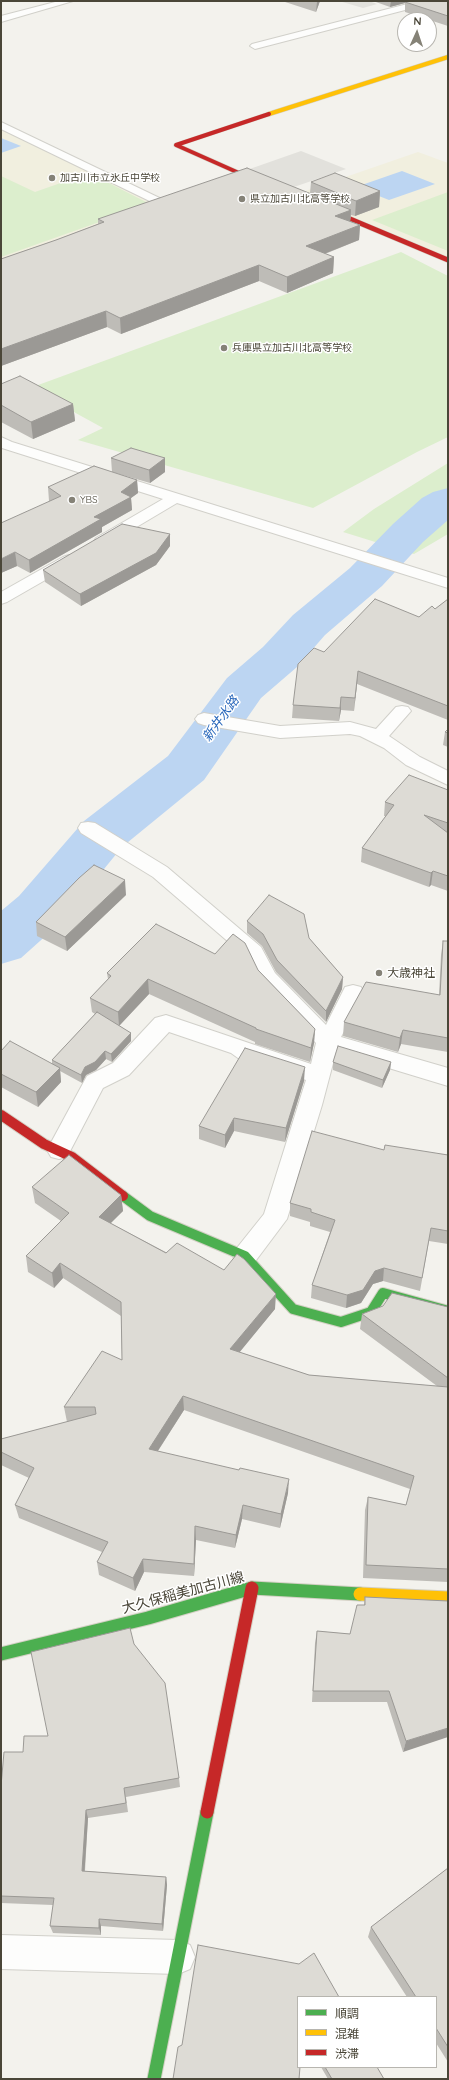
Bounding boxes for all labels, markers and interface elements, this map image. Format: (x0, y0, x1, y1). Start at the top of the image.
north arrow (397, 12, 437, 52)
text: N (413, 14, 422, 28)
place label: 加古川市立氷丘中学校 (60, 172, 160, 184)
marker: 加古川市立氷丘中学校 (47, 173, 57, 183)
place label: 県立加古川北高等学校 (250, 193, 350, 205)
marker: 県立加古川北高等学校 (237, 194, 247, 204)
place label: 兵庫県立加古川北高等学校 (232, 342, 352, 354)
marker: 兵庫県立加古川北高等学校 (219, 343, 229, 353)
place label: YBS (80, 494, 98, 506)
marker: YBS (67, 495, 77, 505)
water label: 新井水路 (199, 693, 243, 745)
place label: 大歳神社 (387, 966, 435, 980)
marker: 大歳神社 (374, 968, 384, 978)
street label: 大久保稲美加古川線 (120, 1569, 246, 1617)
legend (297, 1996, 437, 2068)
text: 順調 (335, 2006, 359, 2021)
text: 混雑 (335, 2026, 359, 2041)
text: 渋滞 (335, 2046, 359, 2061)

